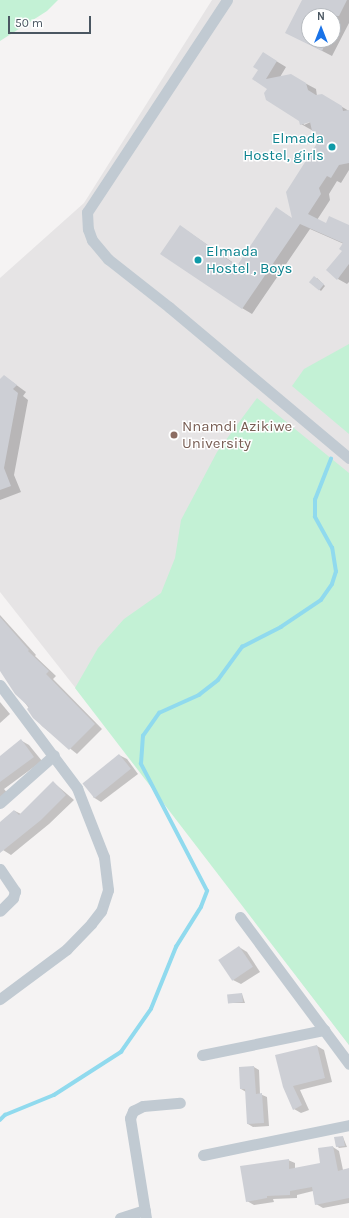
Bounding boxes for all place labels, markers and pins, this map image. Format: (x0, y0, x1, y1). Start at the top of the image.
place label: Elmada Hostel, girls (243, 129, 324, 164)
marker: Elmada Hostel, girls (327, 142, 337, 152)
place label: Elmada Hostel , Boys (206, 242, 292, 277)
marker: Elmada Hostel , Boys (193, 255, 203, 265)
place label: Nnamdi Azikiwe University (182, 417, 292, 452)
marker: Nnamdi Azikiwe University (169, 430, 179, 440)

